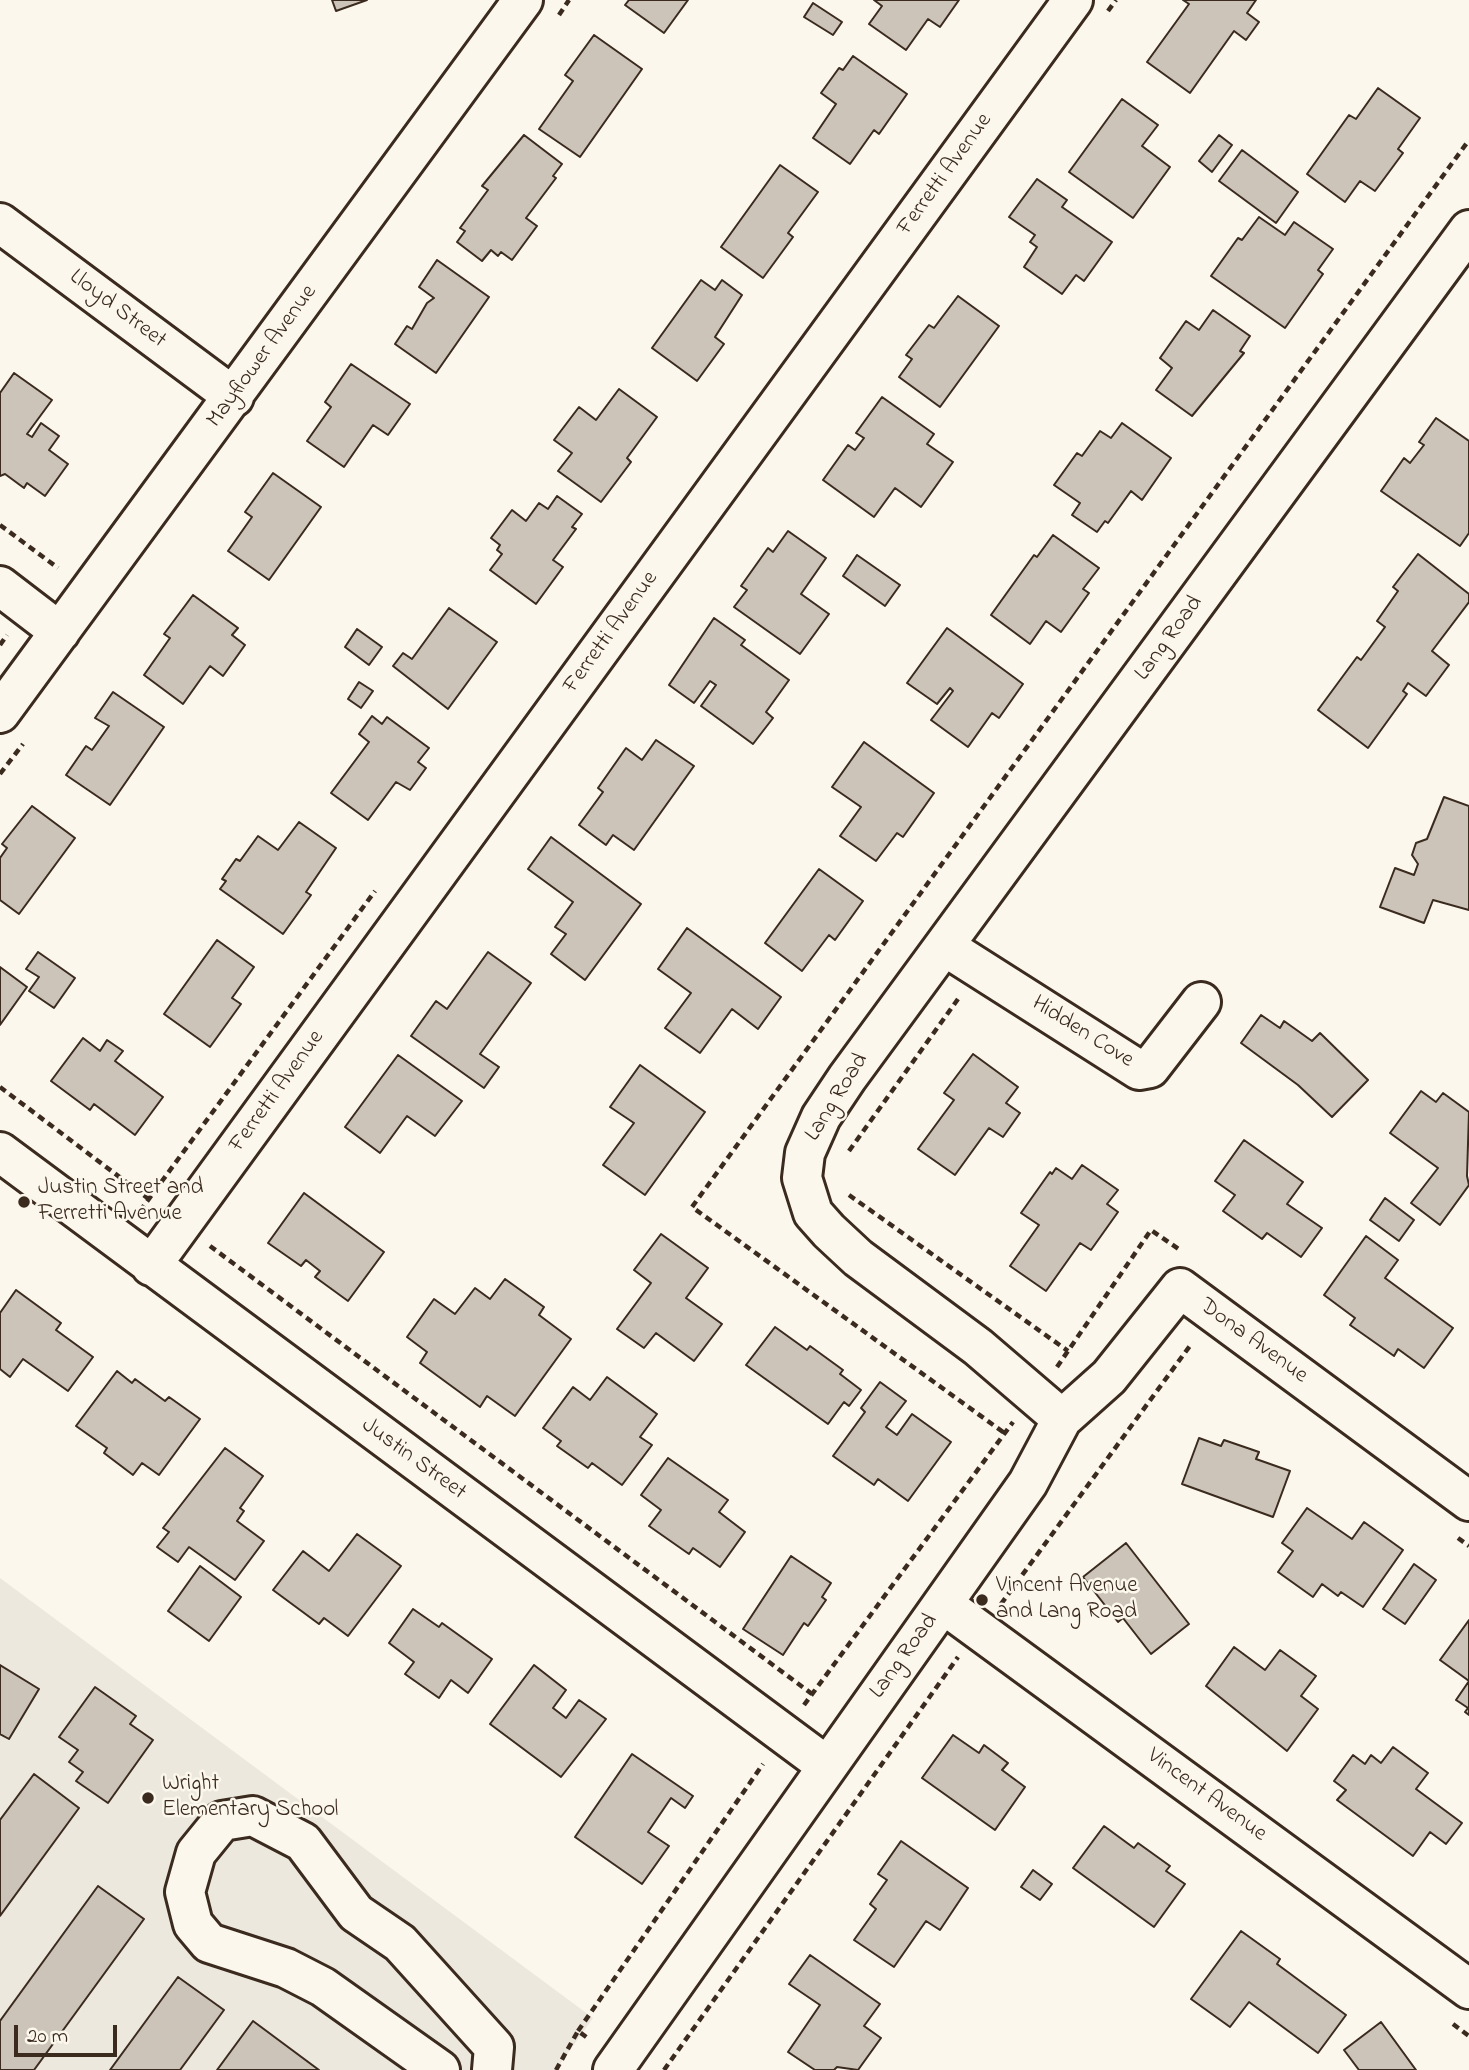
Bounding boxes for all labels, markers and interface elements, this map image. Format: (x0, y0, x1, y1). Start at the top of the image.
street label: Ferretti Avenue (893, 109, 999, 241)
street label: Lloyd Street (63, 265, 171, 355)
street label: Mayflower Avenue (202, 280, 324, 434)
street label: Ferretti Avenue (559, 567, 665, 699)
street label: Lang Road (1130, 591, 1210, 687)
street label: Hidden Cove (1026, 991, 1138, 1075)
street label: Ferretti Avenue (225, 1026, 331, 1158)
street label: Lang Road (800, 1049, 876, 1147)
place label: Justin Street and Ferretti Avenue (38, 1175, 203, 1229)
marker: Justin Street and Ferretti Avenue (16, 1194, 32, 1210)
street label: Dona Avenue (1193, 1293, 1313, 1391)
street label: Justin Street (355, 1413, 471, 1507)
place label: Vincent Avenue and Lang Road (996, 1573, 1138, 1627)
marker: Vincent Avenue and Lang Road (974, 1592, 990, 1608)
street label: Lang Road (865, 1609, 945, 1705)
street label: Vincent Avenue (1141, 1743, 1271, 1849)
place label: Wright Elementary School (162, 1771, 338, 1825)
marker: Wright Elementary School (140, 1790, 156, 1806)
scale bar (18, 2010, 121, 2054)
text: 20 m (27, 2022, 68, 2052)

